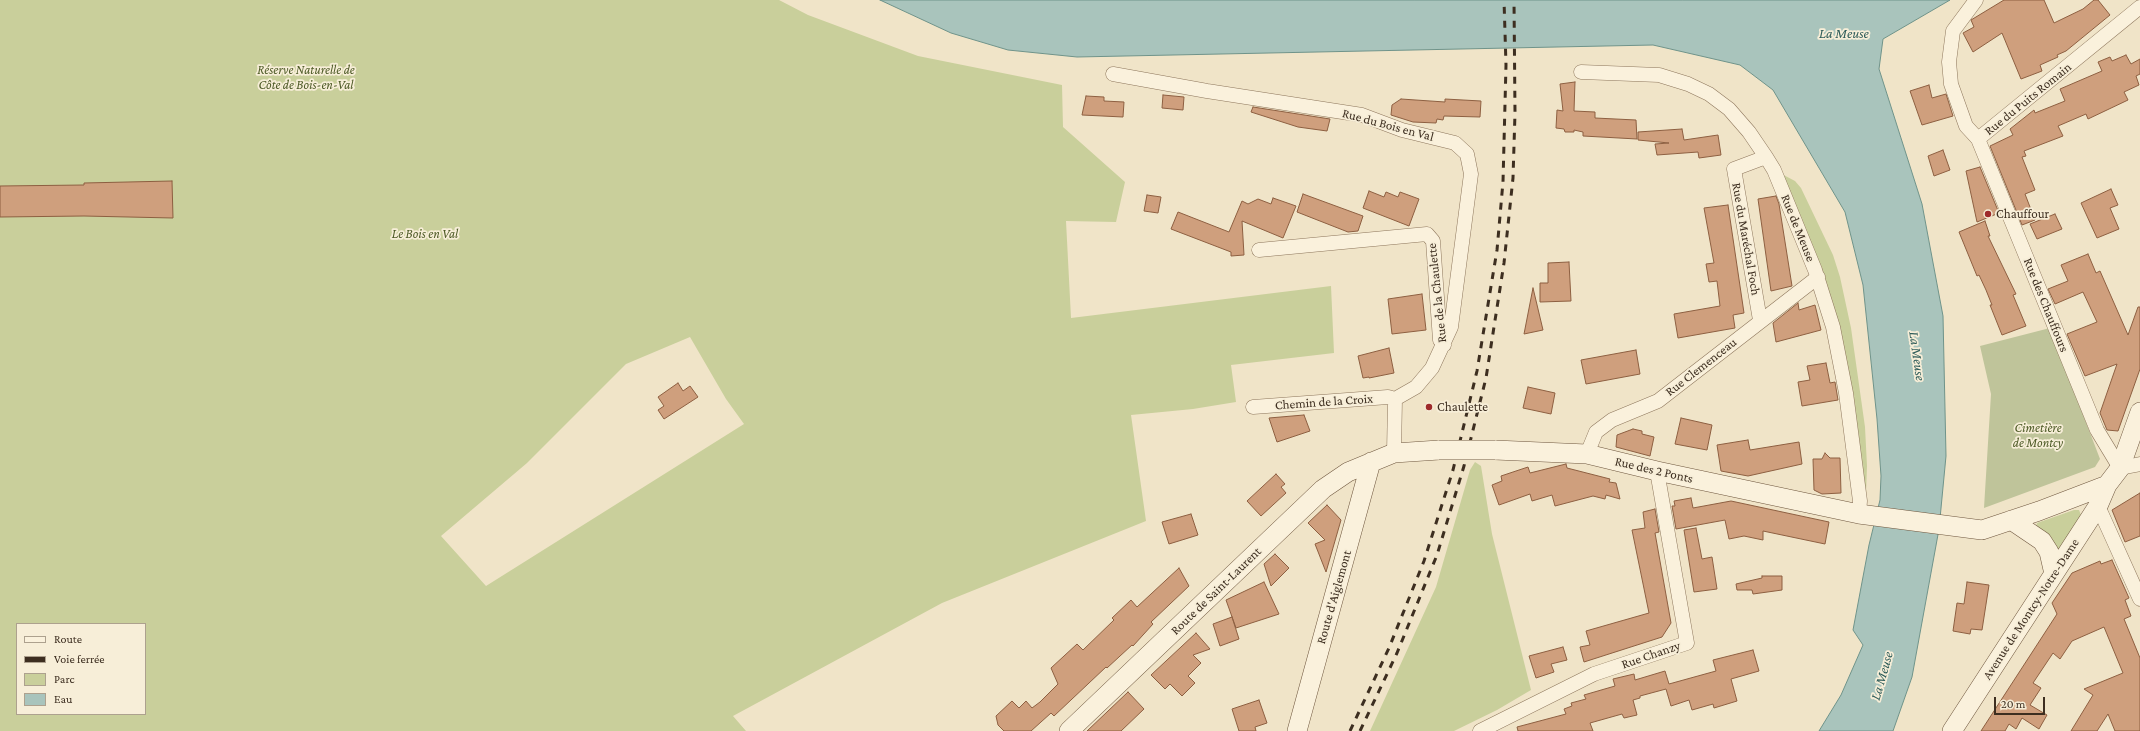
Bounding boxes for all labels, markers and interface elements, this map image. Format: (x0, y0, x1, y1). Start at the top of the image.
water label: La Meuse (1819, 26, 1869, 42)
street label: Rue du Puits Romain (1981, 59, 2075, 139)
park label: Réserve Naturelle de Côte de Bois-en-Val (257, 62, 355, 93)
street label: Rue du Bois en Val (1341, 105, 1435, 145)
street label: Rue du Maréchal Foch (1728, 181, 1764, 297)
street label: Rue de Meuse (1777, 192, 1819, 264)
place label: Chauffour (1996, 206, 2049, 222)
marker: Chauffour (1983, 209, 1993, 219)
park label: Le Bois en Val (392, 226, 458, 242)
street label: Rue de la Chaulette (1424, 243, 1450, 343)
street label: Rue des Chauffours (2020, 256, 2072, 354)
water label: La Meuse (1905, 330, 1929, 382)
street label: Rue Clemenceau (1662, 334, 1740, 400)
street label: Chemin de la Croix (1274, 391, 1374, 413)
place label: Chaulette (1437, 399, 1488, 415)
marker: Chaulette (1424, 402, 1434, 412)
park label: Cimetière de Montcy (2013, 420, 2063, 451)
street label: Rue des 2 Ponts (1613, 453, 1695, 487)
street label: Avenue de Montcy-Notre-Dame (1979, 536, 2083, 682)
street label: Route de Saint-Laurent (1167, 544, 1265, 638)
street label: Route d'Aiglemont (1313, 548, 1355, 646)
legend (16, 623, 146, 715)
text: Route (54, 632, 82, 646)
street label: Rue Chanzy (1620, 638, 1682, 672)
water label: La Meuse (1867, 650, 1897, 702)
text: Voie ferrée (54, 652, 105, 666)
text: Parc (54, 672, 74, 686)
scale bar (1996, 689, 2047, 715)
text: Eau (54, 692, 72, 706)
text: 20 m (2001, 697, 2025, 711)

